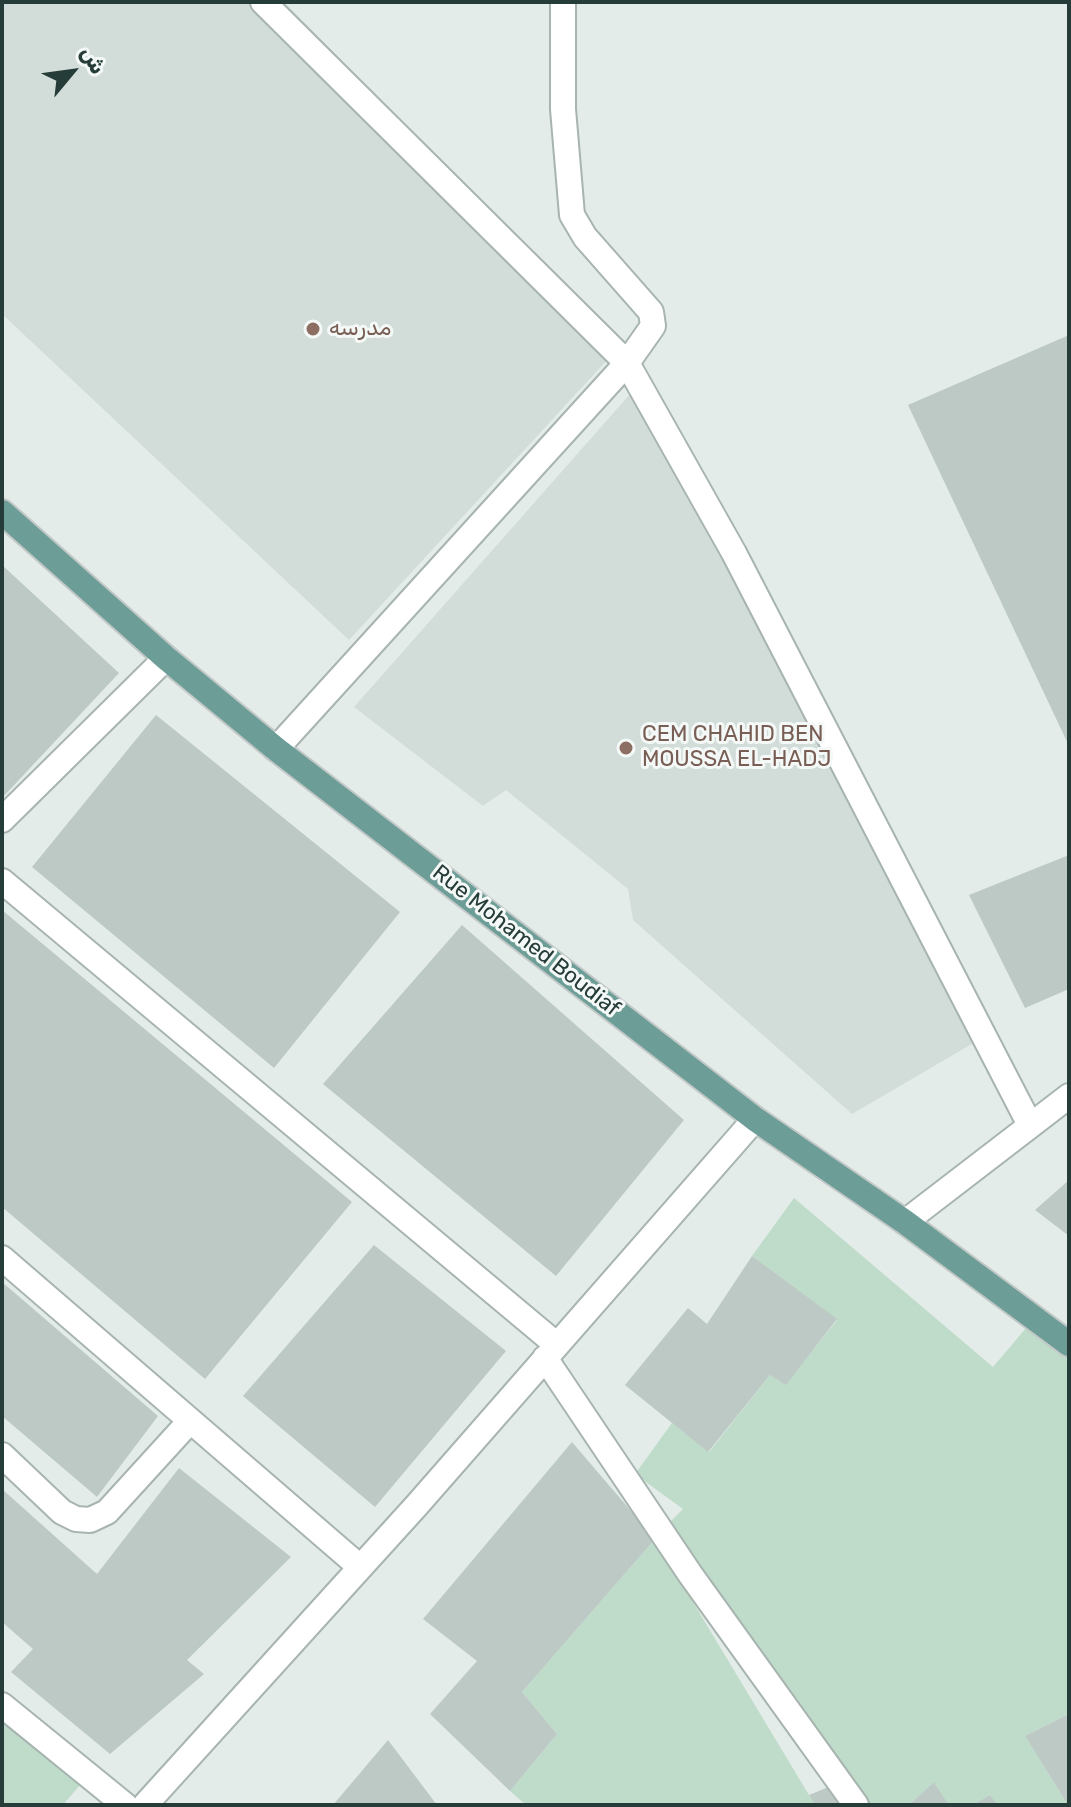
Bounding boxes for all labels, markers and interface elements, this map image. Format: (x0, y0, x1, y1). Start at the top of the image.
north arrow (32, 32, 112, 112)
text: ش (75, 41, 112, 79)
place label: مدرسه (329, 316, 392, 342)
marker: مدرسه (304, 320, 322, 338)
place label: CEM CHAHID BEN MOUSSA EL-HADJ (642, 722, 831, 774)
marker: CEM CHAHID BEN MOUSSA EL-HADJ (617, 739, 635, 757)
street label: Rue Mohamed Boudiaf (427, 860, 625, 1022)

